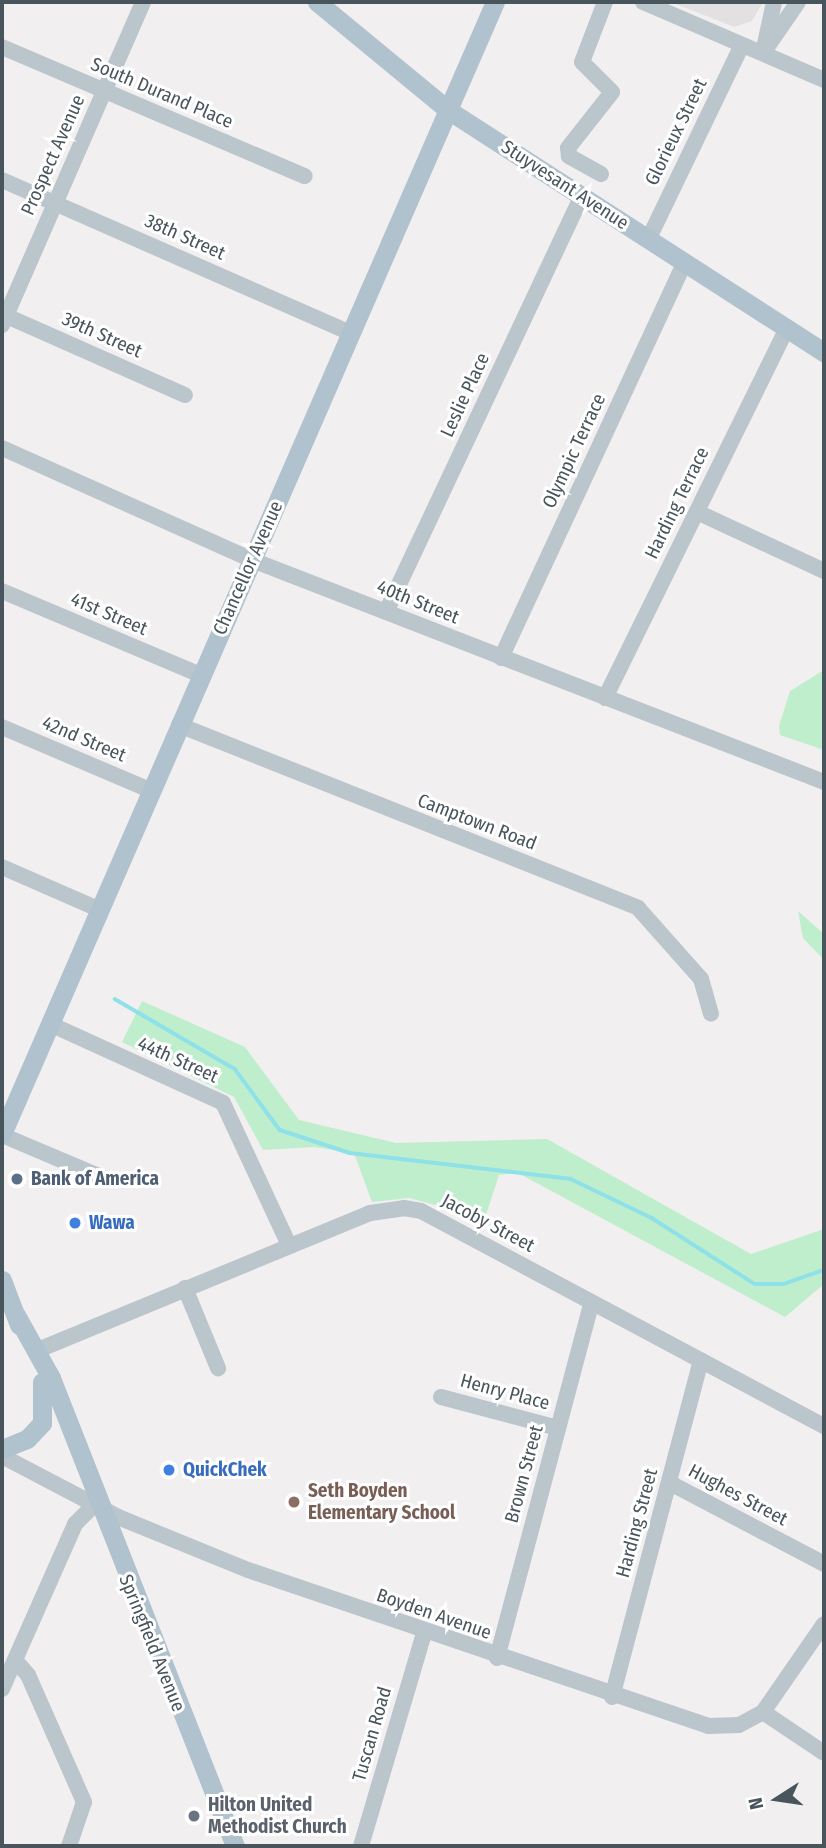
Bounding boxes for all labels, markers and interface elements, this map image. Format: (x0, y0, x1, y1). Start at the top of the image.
street label: South Durand Place (88, 53, 236, 133)
street label: Glorieux Street (640, 75, 712, 189)
street label: Prospect Avenue (16, 91, 90, 219)
street label: Stuyvesant Avenue (497, 135, 633, 235)
street label: 38th Street (141, 209, 229, 265)
street label: 39th Street (59, 307, 145, 363)
street label: Leslie Place (436, 349, 494, 441)
street label: Olympic Terrace (538, 390, 610, 512)
street label: Harding Terrace (640, 443, 714, 563)
street label: Chancellor Avenue (208, 498, 288, 638)
street label: 40th Street (374, 575, 462, 629)
street label: 41st Street (67, 588, 151, 640)
street label: 42nd Street (39, 711, 129, 767)
street label: Camptown Road (414, 789, 540, 855)
street label: 44th Street (134, 1032, 222, 1088)
place label: Bank of America (31, 1168, 159, 1190)
marker: Bank of America (9, 1171, 25, 1187)
street label: Jacoby Street (438, 1189, 538, 1257)
place label: Wawa (89, 1212, 135, 1234)
marker: Wawa (67, 1215, 83, 1231)
street label: Henry Place (458, 1369, 552, 1415)
street label: Brown Street (500, 1423, 548, 1525)
place label: QuickChek (183, 1459, 267, 1481)
street label: Hughes Street (684, 1459, 792, 1531)
marker: QuickChek (161, 1462, 177, 1478)
street label: Harding Street (611, 1466, 663, 1580)
place label: Seth Boyden Elementary School (308, 1480, 455, 1524)
marker: Seth Boyden Elementary School (286, 1494, 302, 1510)
street label: Springfield Avenue (114, 1571, 190, 1715)
street label: Boyden Avenue (374, 1584, 494, 1644)
street label: Tuscan Road (348, 1684, 396, 1784)
north arrow (742, 1764, 812, 1834)
place label: Hilton United Methodist Church (208, 1794, 347, 1838)
text: N (744, 1796, 768, 1811)
marker: Hilton United Methodist Church (186, 1808, 202, 1824)

